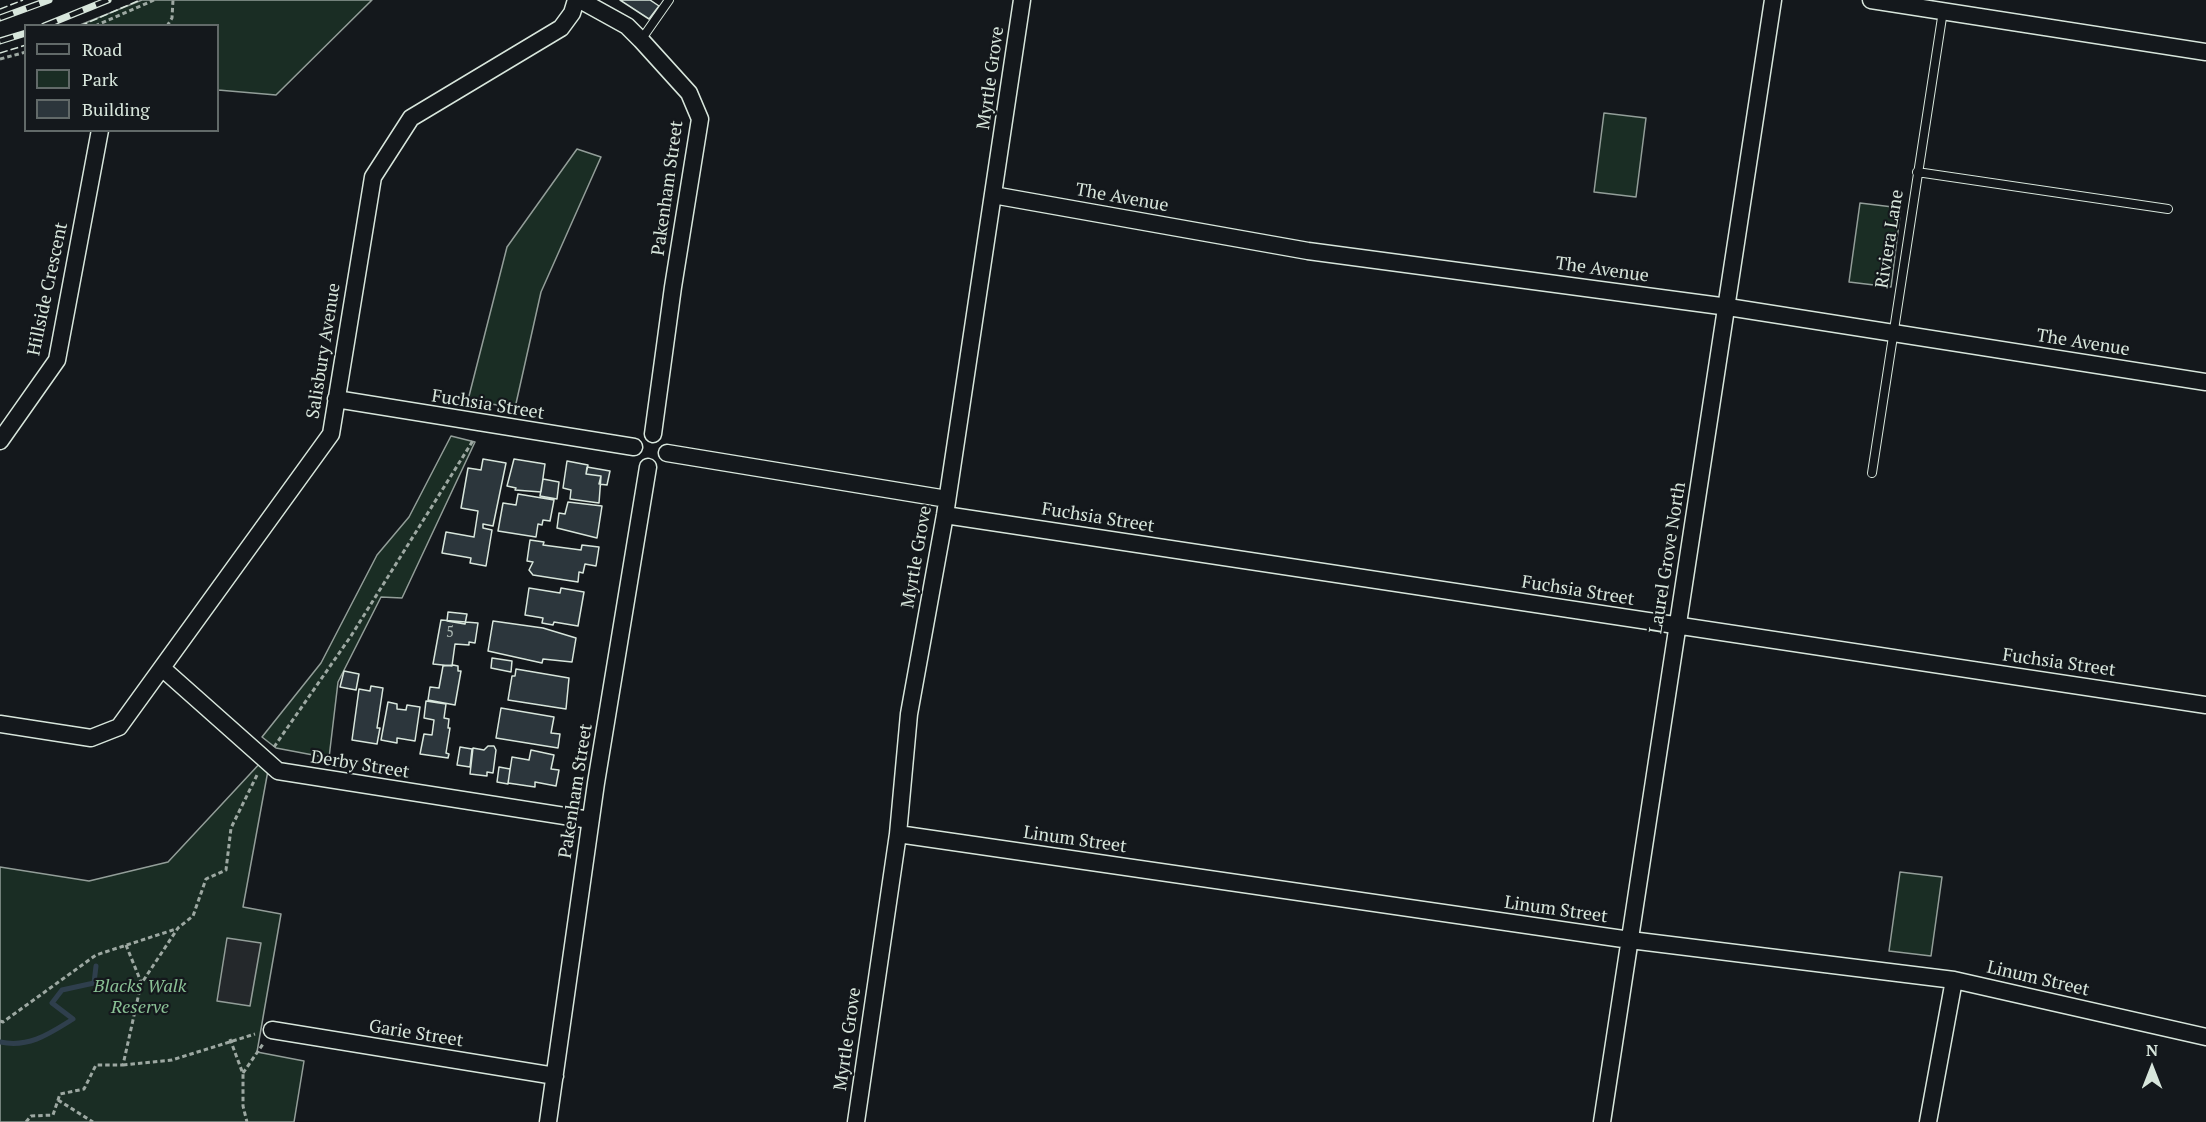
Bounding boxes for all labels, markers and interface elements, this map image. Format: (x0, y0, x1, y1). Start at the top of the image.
legend (24, 24, 219, 132)
street label: Myrtle Grove (973, 25, 1009, 131)
text: Road (82, 37, 122, 61)
text: Park (82, 67, 118, 91)
text: Building (82, 97, 150, 121)
street label: Pakenham Street (648, 119, 688, 257)
street label: The Avenue (1074, 179, 1170, 217)
street label: Riviera Lane (1872, 188, 1908, 290)
street label: Hillside Crescent (23, 220, 73, 358)
street label: The Avenue (1554, 253, 1650, 287)
street label: Salisbury Avenue (303, 282, 345, 420)
street label: The Avenue (2035, 325, 2131, 361)
street label: Fuchsia Street (430, 385, 546, 425)
street label: Laurel Grove North (1645, 481, 1691, 635)
street label: Fuchsia Street (1040, 498, 1156, 538)
street label: Myrtle Grove (897, 504, 937, 610)
street label: Fuchsia Street (1520, 571, 1636, 611)
house number: 5 (446, 624, 454, 642)
street label: Fuchsia Street (2001, 644, 2117, 682)
street label: Pakenham Street (555, 722, 597, 860)
street label: Derby Street (309, 747, 411, 783)
street label: Linum Street (1022, 822, 1128, 858)
street label: Linum Street (1503, 892, 1609, 928)
street label: Linum Street (1985, 957, 2091, 1001)
park label: Blacks Walk Reserve (94, 976, 186, 1018)
street label: Myrtle Grove (830, 986, 866, 1092)
street label: Garie Street (367, 1016, 465, 1052)
north arrow (2122, 1038, 2182, 1098)
text: N (2146, 1039, 2158, 1061)

